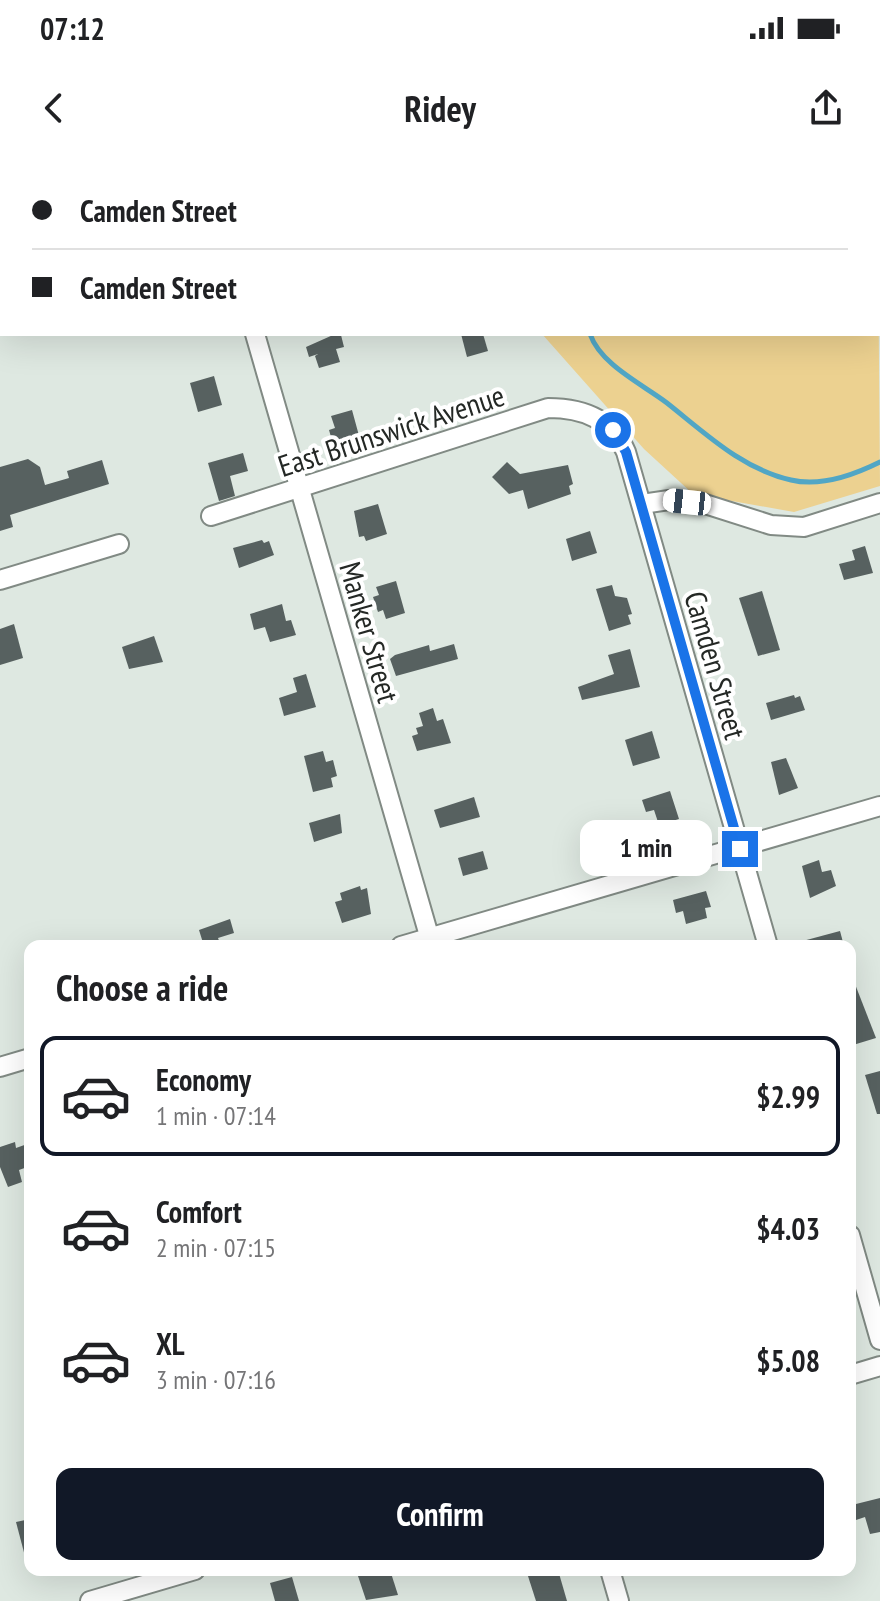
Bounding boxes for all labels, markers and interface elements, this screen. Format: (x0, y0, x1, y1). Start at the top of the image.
text: 07:12 (40, 9, 105, 48)
text: Ridey (404, 85, 476, 132)
icon: back (32, 86, 76, 130)
icon: share (804, 86, 848, 130)
text: Camden Street (80, 191, 237, 230)
text: Camden Street (80, 268, 237, 307)
street label: East Brunswick Avenue (273, 375, 509, 485)
route start (595, 412, 631, 448)
car (662, 488, 712, 516)
street label: Manker Street (331, 557, 409, 708)
street label: Camden Street (676, 587, 756, 744)
callout: 1 min (580, 821, 712, 877)
text: 1 min (620, 831, 672, 864)
route end (722, 831, 758, 867)
text: Choose a ride (56, 964, 228, 1011)
icon: car (60, 1060, 132, 1132)
text: Economy (156, 1060, 251, 1099)
text: $2.99 (756, 1077, 820, 1116)
text: 1 min · 07:14 (156, 1099, 276, 1132)
icon: car (60, 1192, 132, 1264)
text: Comfort (156, 1192, 242, 1231)
text: $4.03 (756, 1209, 820, 1248)
text: 2 min · 07:15 (156, 1231, 276, 1264)
icon: car (60, 1324, 132, 1396)
text: XL (156, 1324, 185, 1363)
text: $5.08 (756, 1341, 820, 1380)
text: 3 min · 07:16 (156, 1363, 276, 1396)
button: Confirm (56, 1468, 824, 1560)

